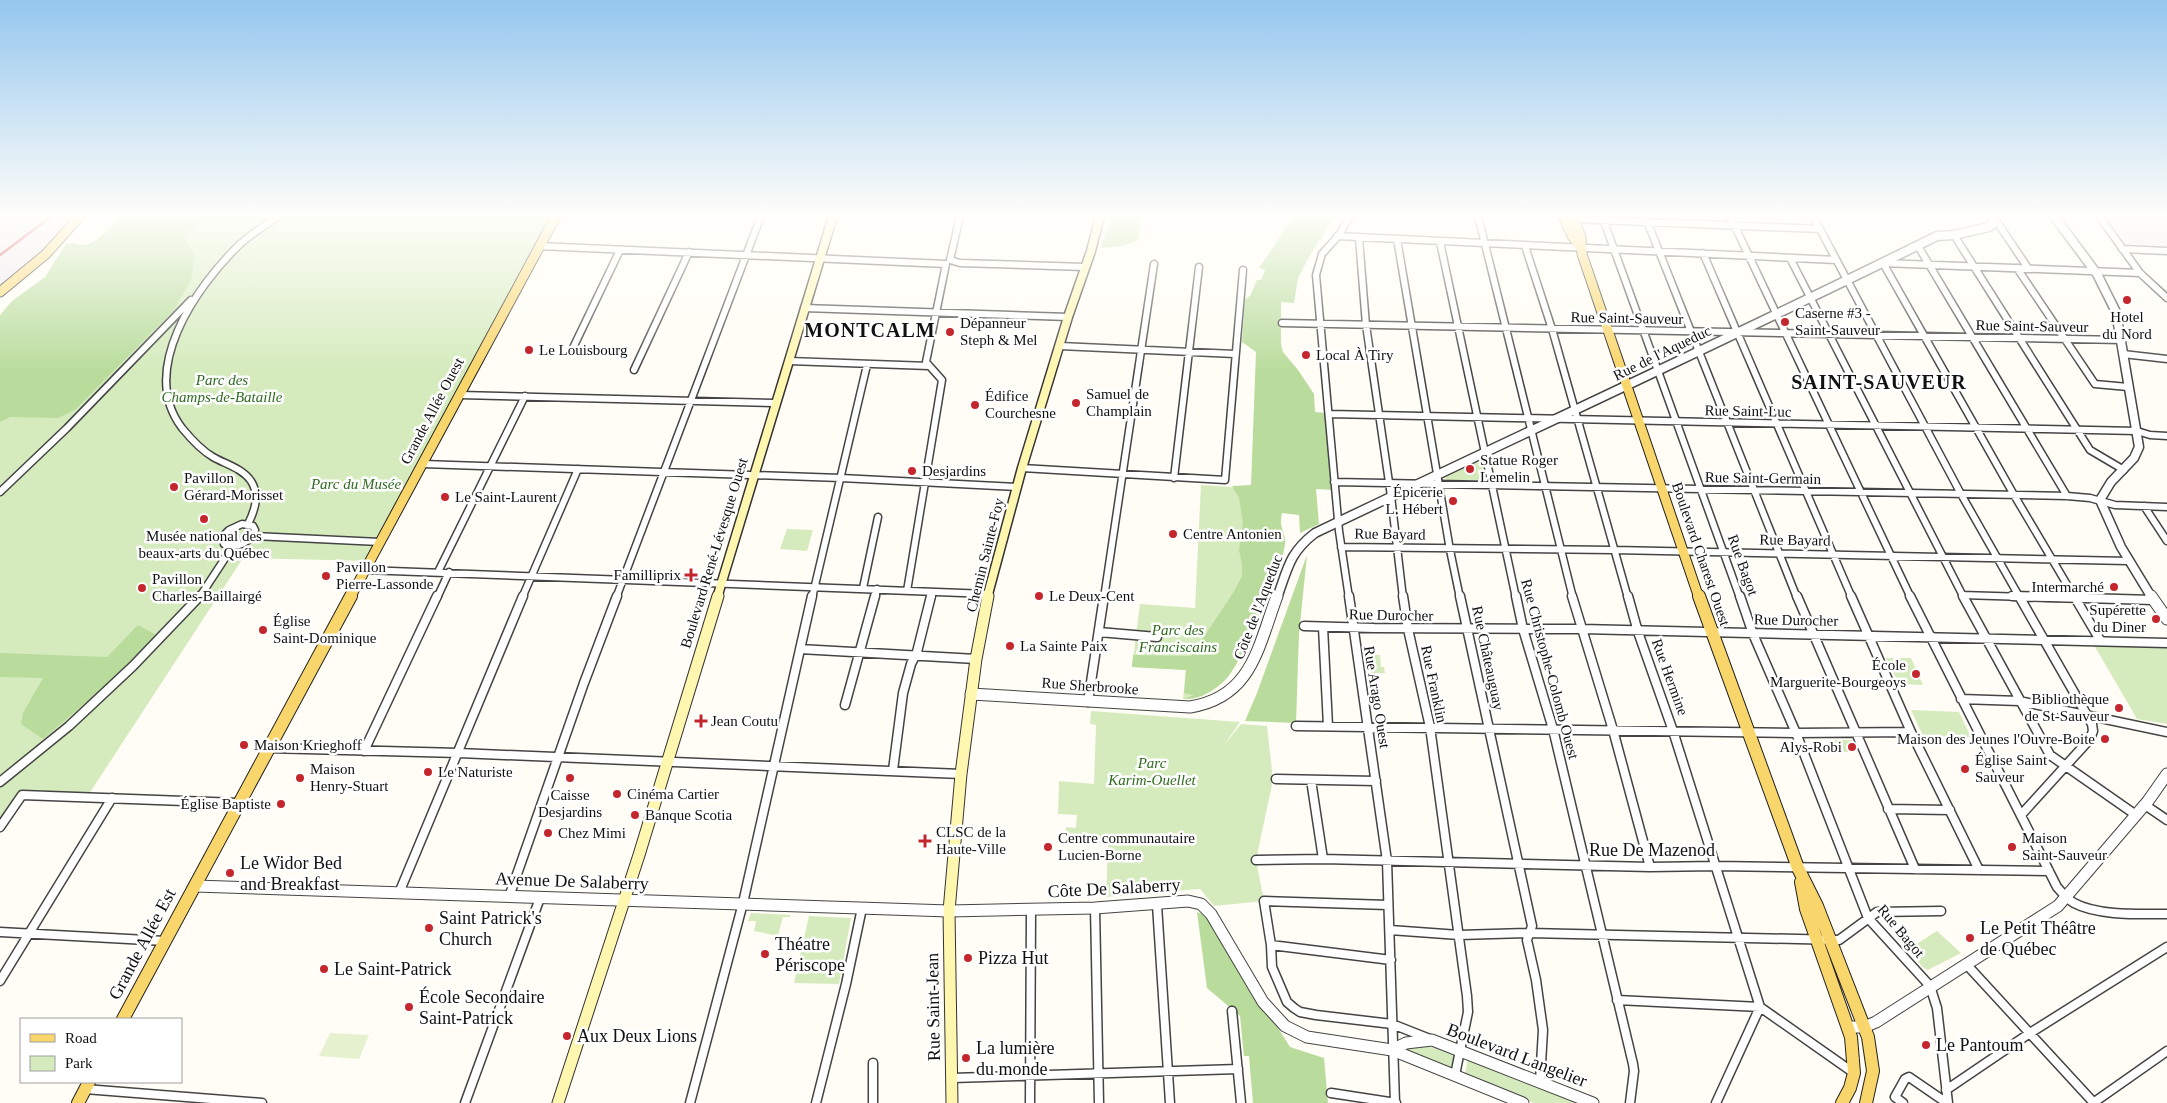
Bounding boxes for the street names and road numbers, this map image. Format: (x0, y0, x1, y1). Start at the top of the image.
street label: Rue Saint-Sauveur (1570, 309, 1684, 327)
street label: Rue Saint-Sauveur (1975, 317, 2089, 335)
street label: Rue de l'Aqueduc (1610, 322, 1714, 384)
street label: Grande Allée Ouest (397, 354, 467, 467)
street label: Rue Saint-Luc (1704, 402, 1792, 420)
street label: Boulevard René-Lévesque Ouest (677, 455, 751, 650)
street label: Rue Saint-Germain (1705, 469, 1822, 487)
street label: Boulevard Charest Ouest (1669, 480, 1733, 629)
street label: Chemin Sainte-Foy (963, 496, 1007, 614)
street label: Rue Bayard (1354, 525, 1426, 543)
street label: Rue Bayard (1759, 531, 1831, 549)
street label: Rue Bagot (1725, 532, 1762, 598)
street label: Côte de l'Aqueduc (1231, 552, 1285, 662)
street label: Rue Christophe-Colomb Ouest (1518, 577, 1582, 762)
street label: Rue Châteauguay (1469, 604, 1507, 712)
street label: Rue Durocher (1349, 606, 1433, 624)
street label: Rue Durocher (1754, 611, 1838, 629)
street label: Rue Hermine (1649, 636, 1691, 718)
street label: Rue Franklin (1418, 644, 1450, 725)
street label: Rue Arago Ouest (1361, 645, 1393, 750)
street label: Rue Sherbrooke (1041, 675, 1139, 697)
street label: Rue De Mazenod (1589, 840, 1715, 860)
street label: Avenue De Salaberry (495, 868, 649, 894)
street label: Côte De Salaberry (1047, 875, 1181, 901)
street label: Grande Allée Est (104, 885, 180, 1003)
street label: Rue Bagot (1874, 901, 1928, 961)
street label: Rue Saint-Jean (922, 953, 944, 1061)
street label: Boulevard Langelier (1444, 1019, 1590, 1091)

